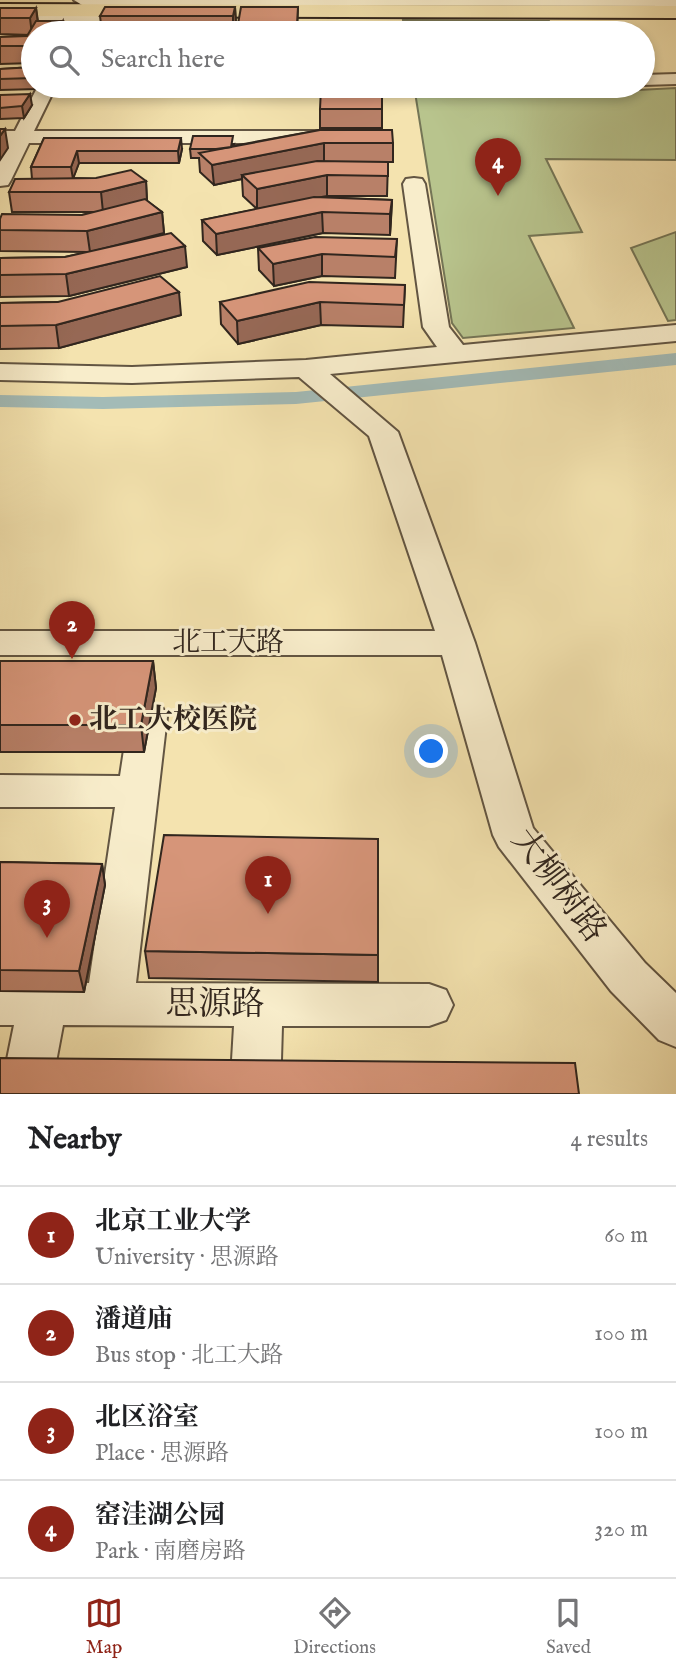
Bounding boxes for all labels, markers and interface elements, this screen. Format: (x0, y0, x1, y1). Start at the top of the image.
search box (21, 21, 655, 98)
icon: search (45, 41, 83, 79)
text: Search here (101, 43, 225, 76)
pin: 4 (475, 138, 521, 196)
pin: 2 (49, 601, 95, 659)
street label: 北工大路 (172, 626, 284, 661)
place label: 北工大校医院 (89, 703, 257, 738)
marker: 北工大校医院 (67, 712, 83, 728)
your location (414, 734, 448, 768)
street label: 大柳树路 (502, 821, 614, 951)
pin: 1 (245, 856, 291, 914)
pin: 3 (24, 880, 70, 938)
street label: 思源路 (166, 984, 265, 1026)
text: Nearby (28, 1121, 121, 1159)
text: 4 results (570, 1125, 648, 1154)
text: 北京工业大学 (95, 1205, 251, 1238)
text: 1 (47, 1221, 55, 1250)
text: 60 m (604, 1221, 648, 1250)
text: University · 思源路 (95, 1243, 279, 1272)
text: 潘道庙 (95, 1303, 173, 1336)
text: 2 (46, 1319, 56, 1348)
text: 100 m (594, 1319, 648, 1348)
text: Bus stop · 北工大路 (95, 1341, 283, 1370)
text: 北区浴室 (95, 1401, 199, 1434)
text: 3 (47, 1417, 55, 1446)
text: 100 m (594, 1417, 648, 1446)
text: Place · 思源路 (95, 1439, 229, 1468)
text: 窑洼湖公园 (95, 1499, 225, 1532)
text: 4 (45, 1515, 57, 1544)
text: 320 m (595, 1515, 648, 1544)
text: Park · 南磨房路 (95, 1537, 246, 1566)
tab: Map (85, 1594, 123, 1660)
tab: Directions (293, 1594, 376, 1660)
tab: Saved (546, 1594, 591, 1660)

